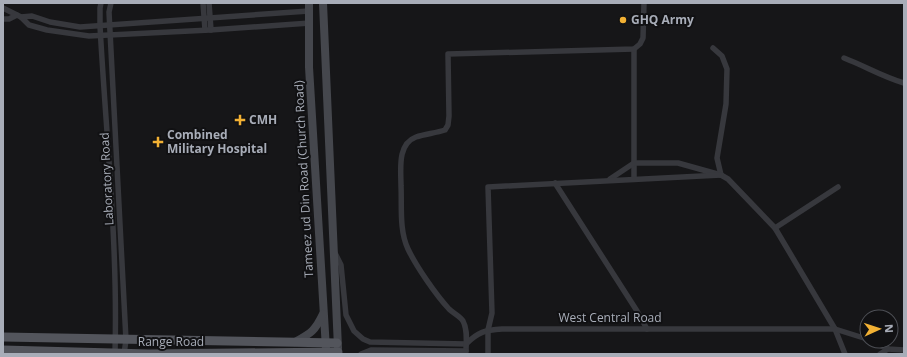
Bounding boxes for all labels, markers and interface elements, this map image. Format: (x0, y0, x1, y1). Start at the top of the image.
place label: GHQ Army (631, 11, 694, 28)
marker: GHQ Army (618, 15, 628, 25)
street label: Tameez ud Din Road (Church Road) (290, 80, 317, 278)
place label: CMH (249, 111, 277, 128)
marker: CMH (234, 114, 246, 126)
place label: Combined Military Hospital (167, 126, 267, 157)
street label: Laboratory Road (96, 132, 117, 226)
marker: Combined Military Hospital (152, 136, 164, 148)
street label: West Central Road (558, 309, 662, 326)
north arrow (859, 309, 899, 349)
text: N (882, 324, 897, 333)
street label: Range Road (138, 333, 204, 350)

